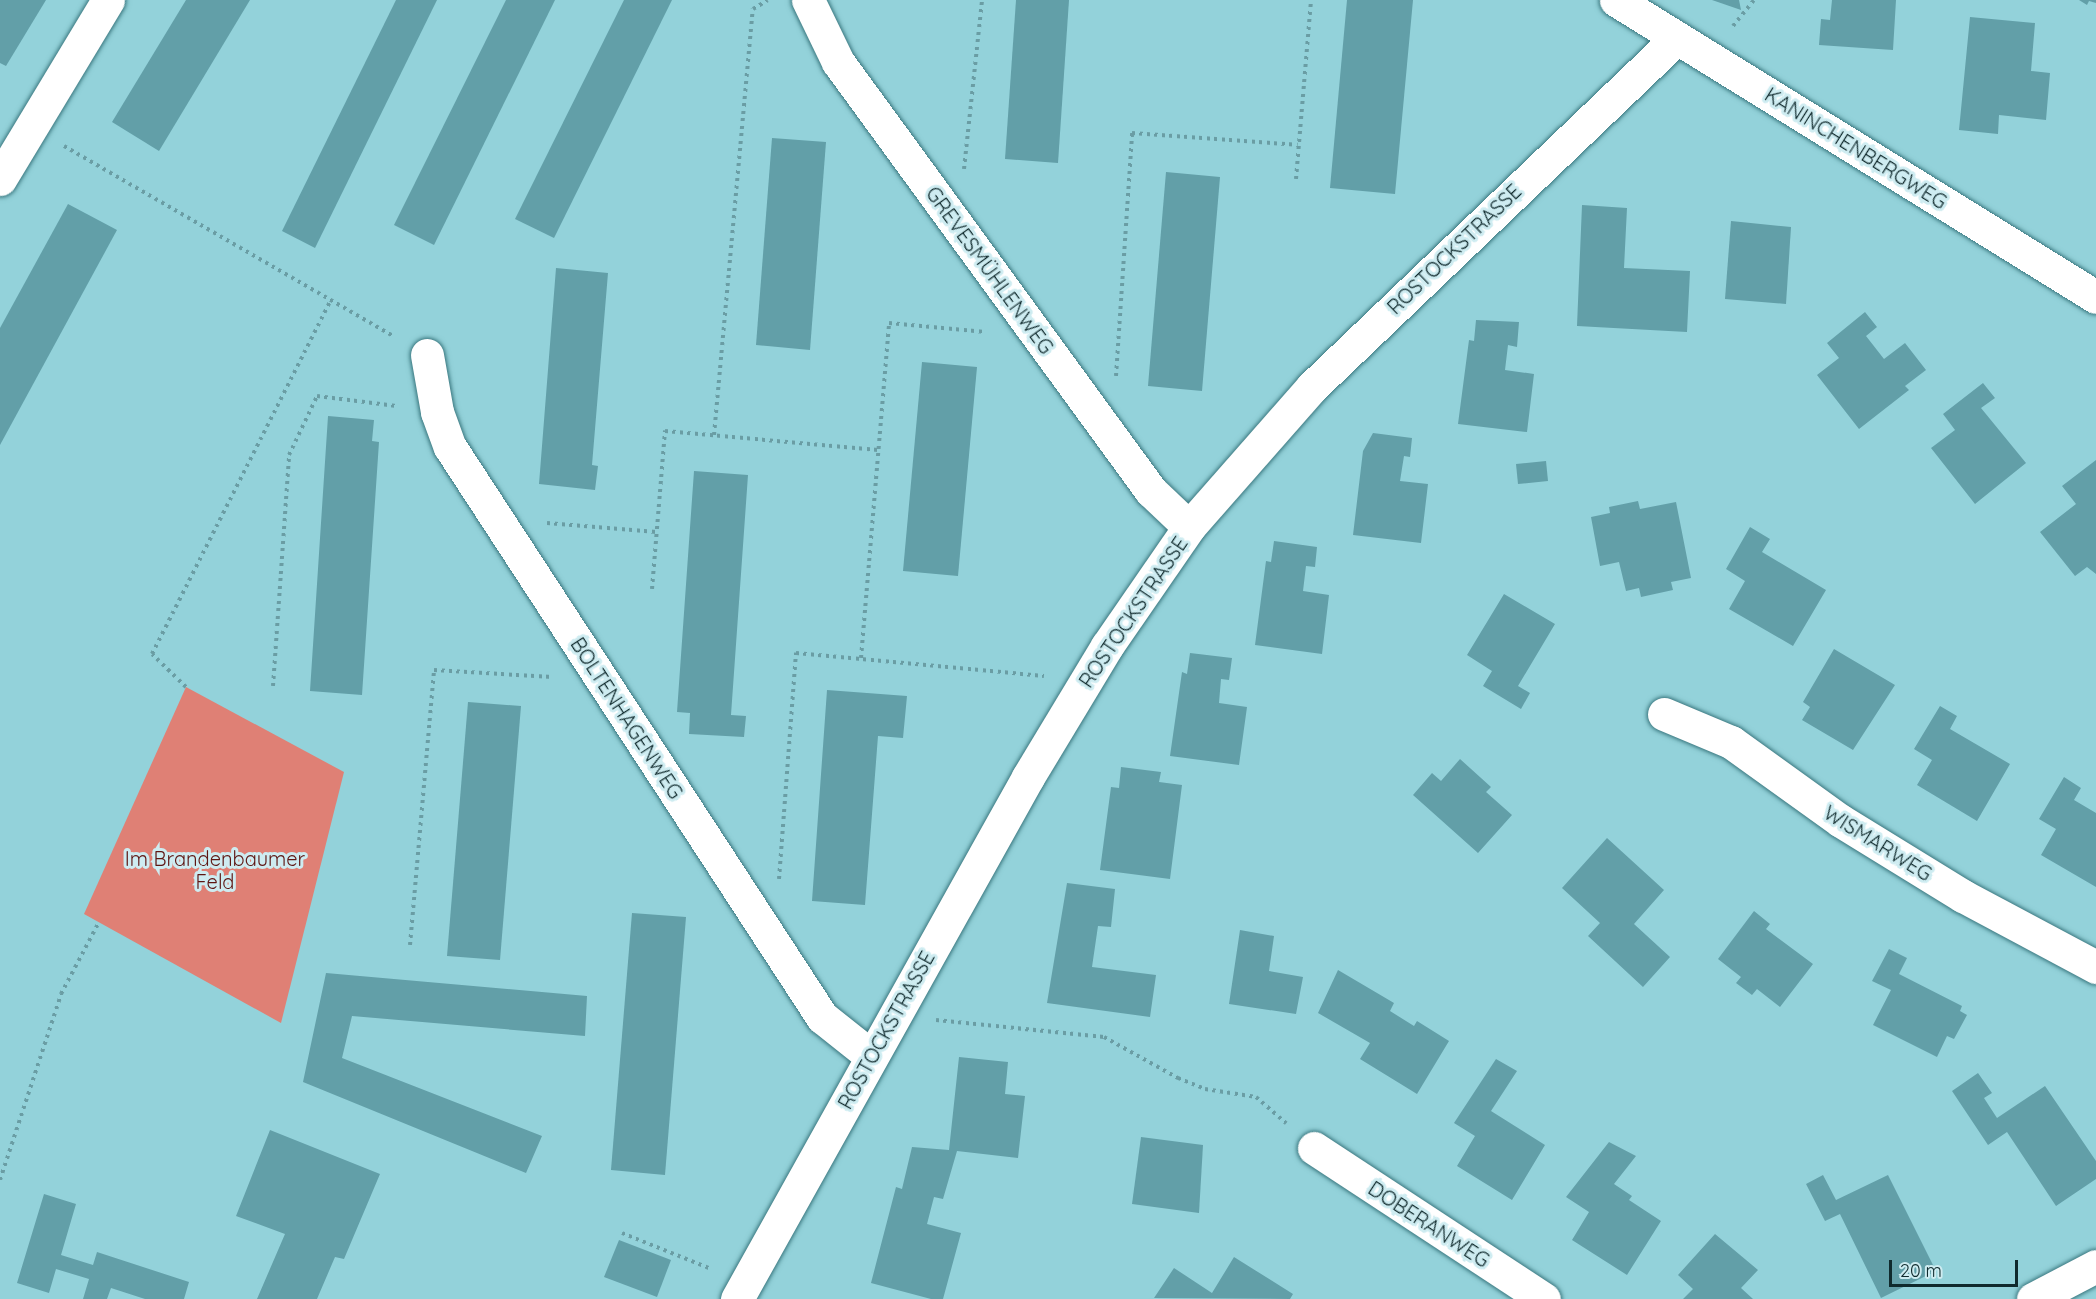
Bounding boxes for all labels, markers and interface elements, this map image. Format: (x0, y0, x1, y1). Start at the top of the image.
street label: KANINCHENBERGWEG (1761, 82, 1951, 214)
street label: ROSTOCKSTRASSE (1382, 179, 1526, 319)
street label: GREVESMÜHLENWEG (921, 182, 1059, 358)
street label: ROSTOCKSTRASSE (1074, 532, 1192, 692)
street label: BOLTENHAGENWEG (566, 633, 688, 803)
street label: WISMARWEG (1819, 800, 1937, 886)
park label: Im Brandenbaumer Feld (125, 847, 305, 894)
street label: ROSTOCKSTRASSE (833, 947, 939, 1113)
street label: DOBERANWEG (1364, 1176, 1494, 1272)
scale bar (1892, 1248, 2021, 1286)
text: 20 m (1900, 1259, 1942, 1282)

